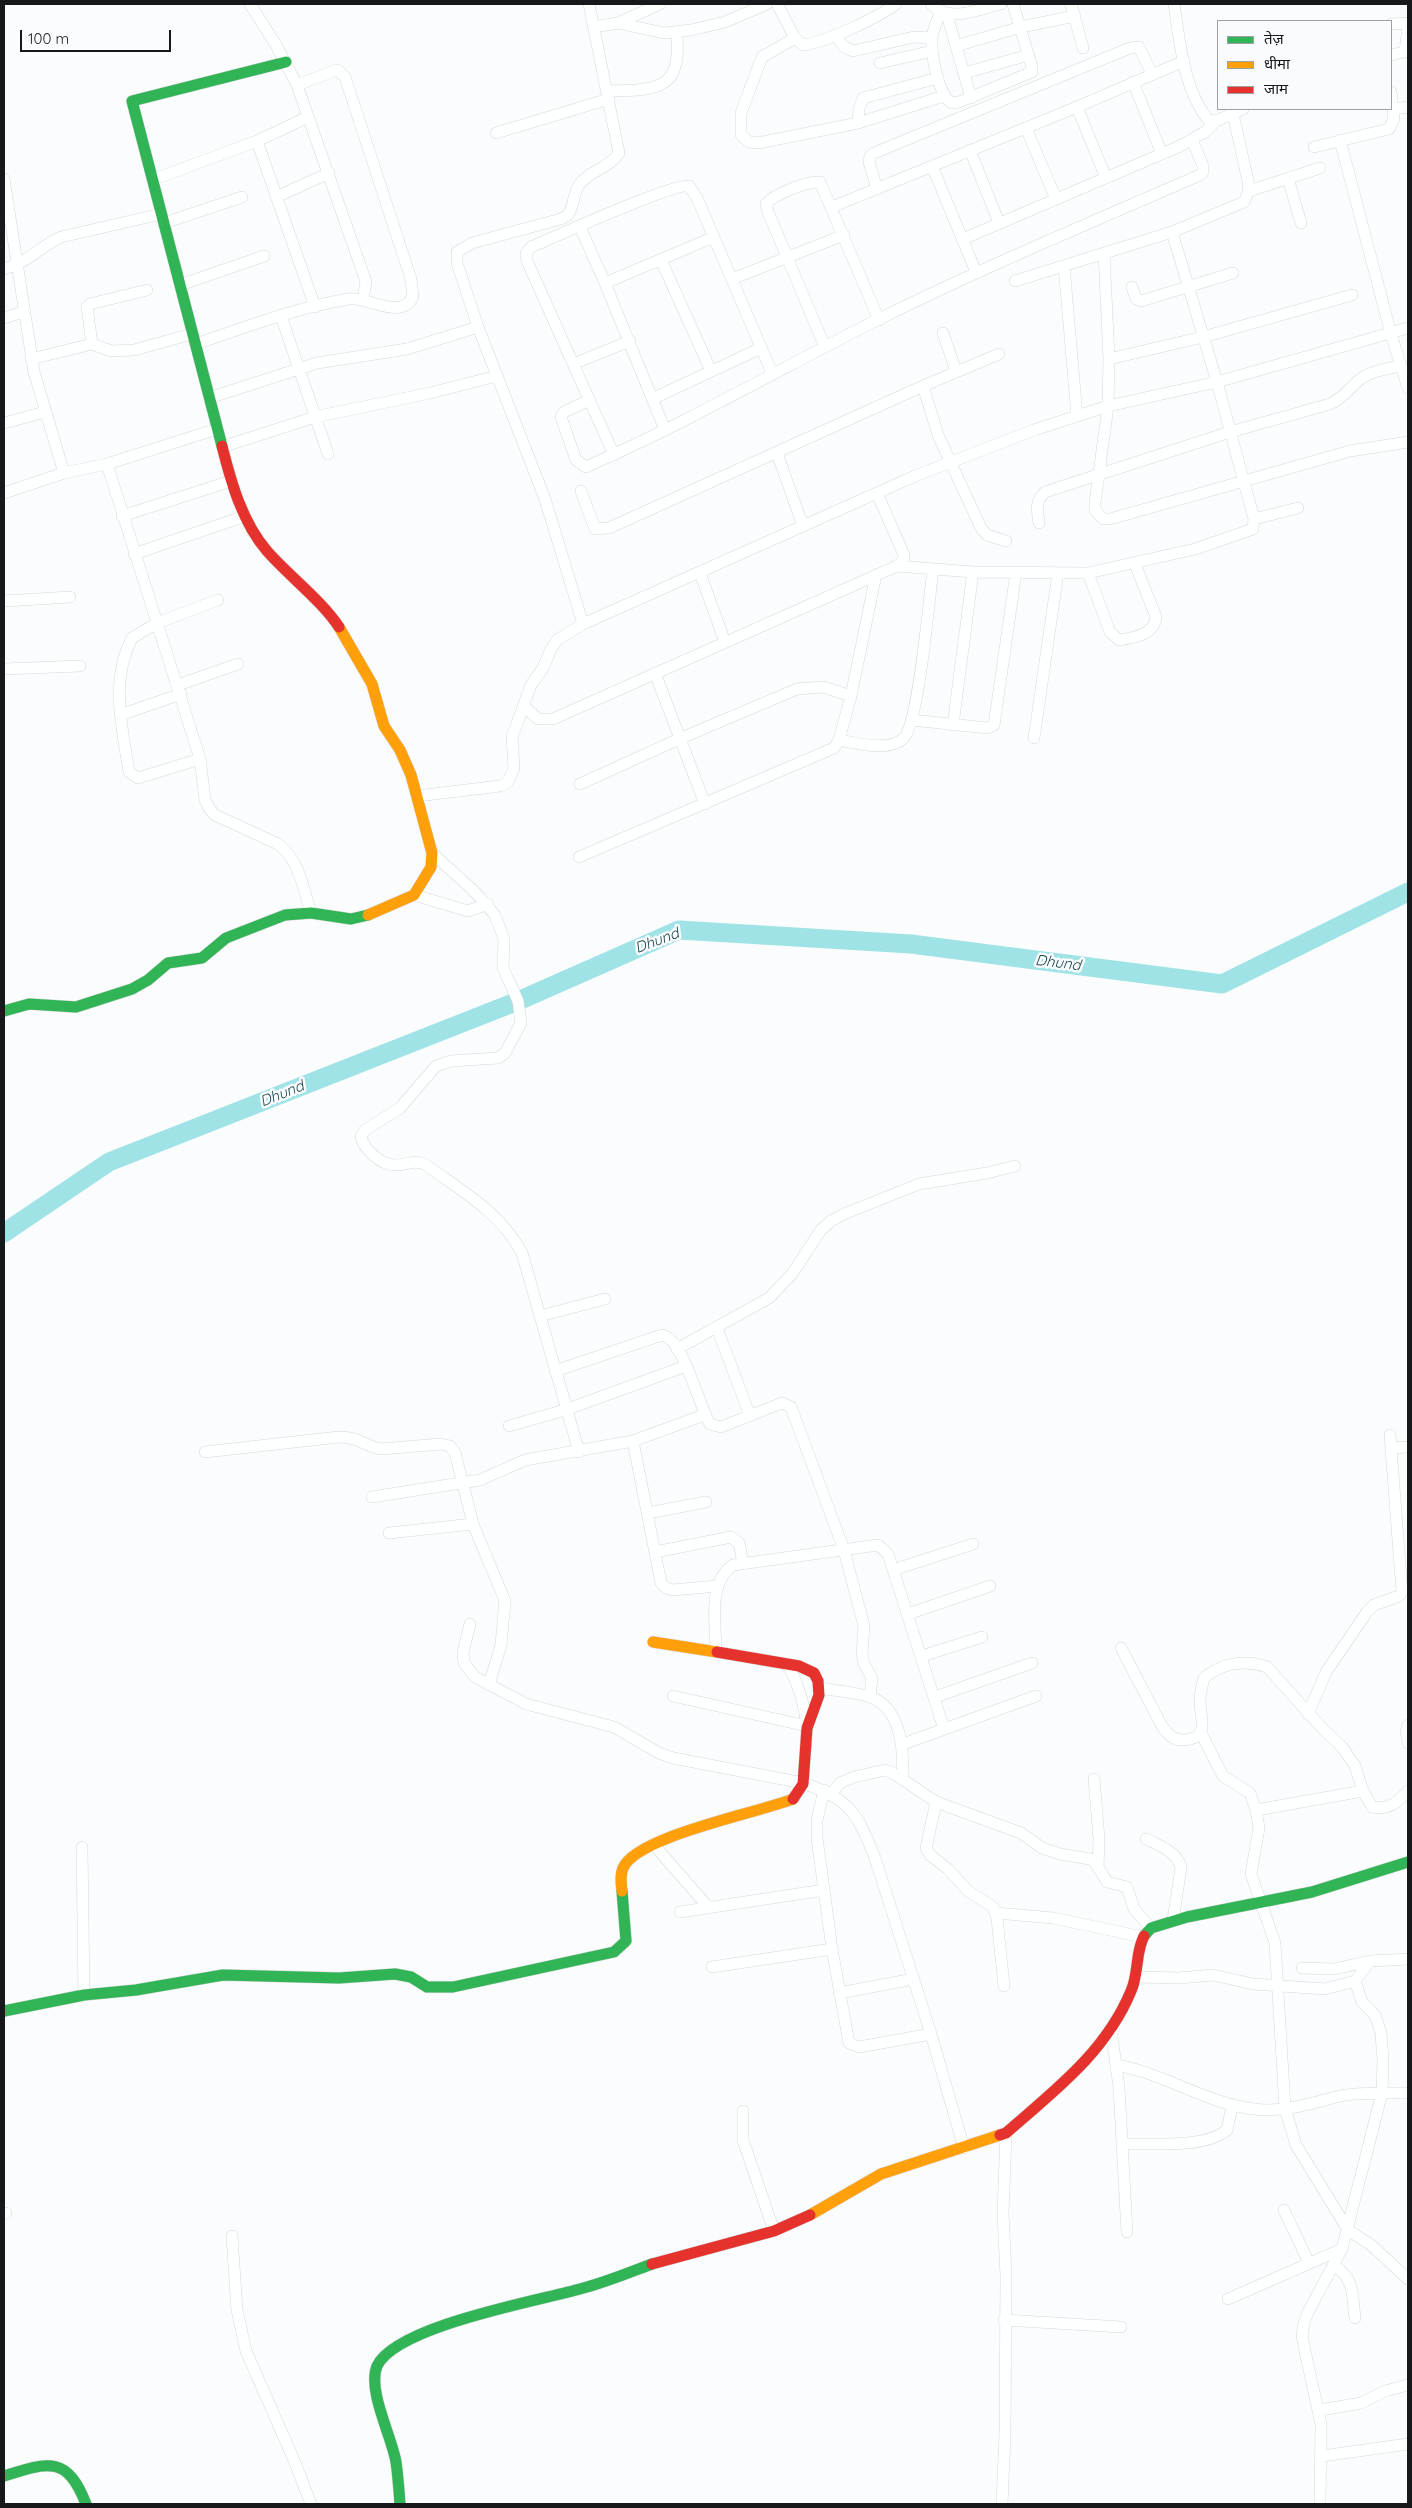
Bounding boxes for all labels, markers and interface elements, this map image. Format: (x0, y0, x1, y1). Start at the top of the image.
scale bar (22, 20, 174, 52)
legend (1217, 20, 1392, 110)
text: 100 m (28, 29, 69, 48)
text: तेज़ (1264, 29, 1284, 48)
text: धीमा (1264, 54, 1290, 73)
text: जाम (1264, 79, 1288, 98)
water label: Dhund (632, 924, 682, 958)
water label: Dhund (1034, 951, 1082, 975)
water label: Dhund (257, 1077, 307, 1111)

